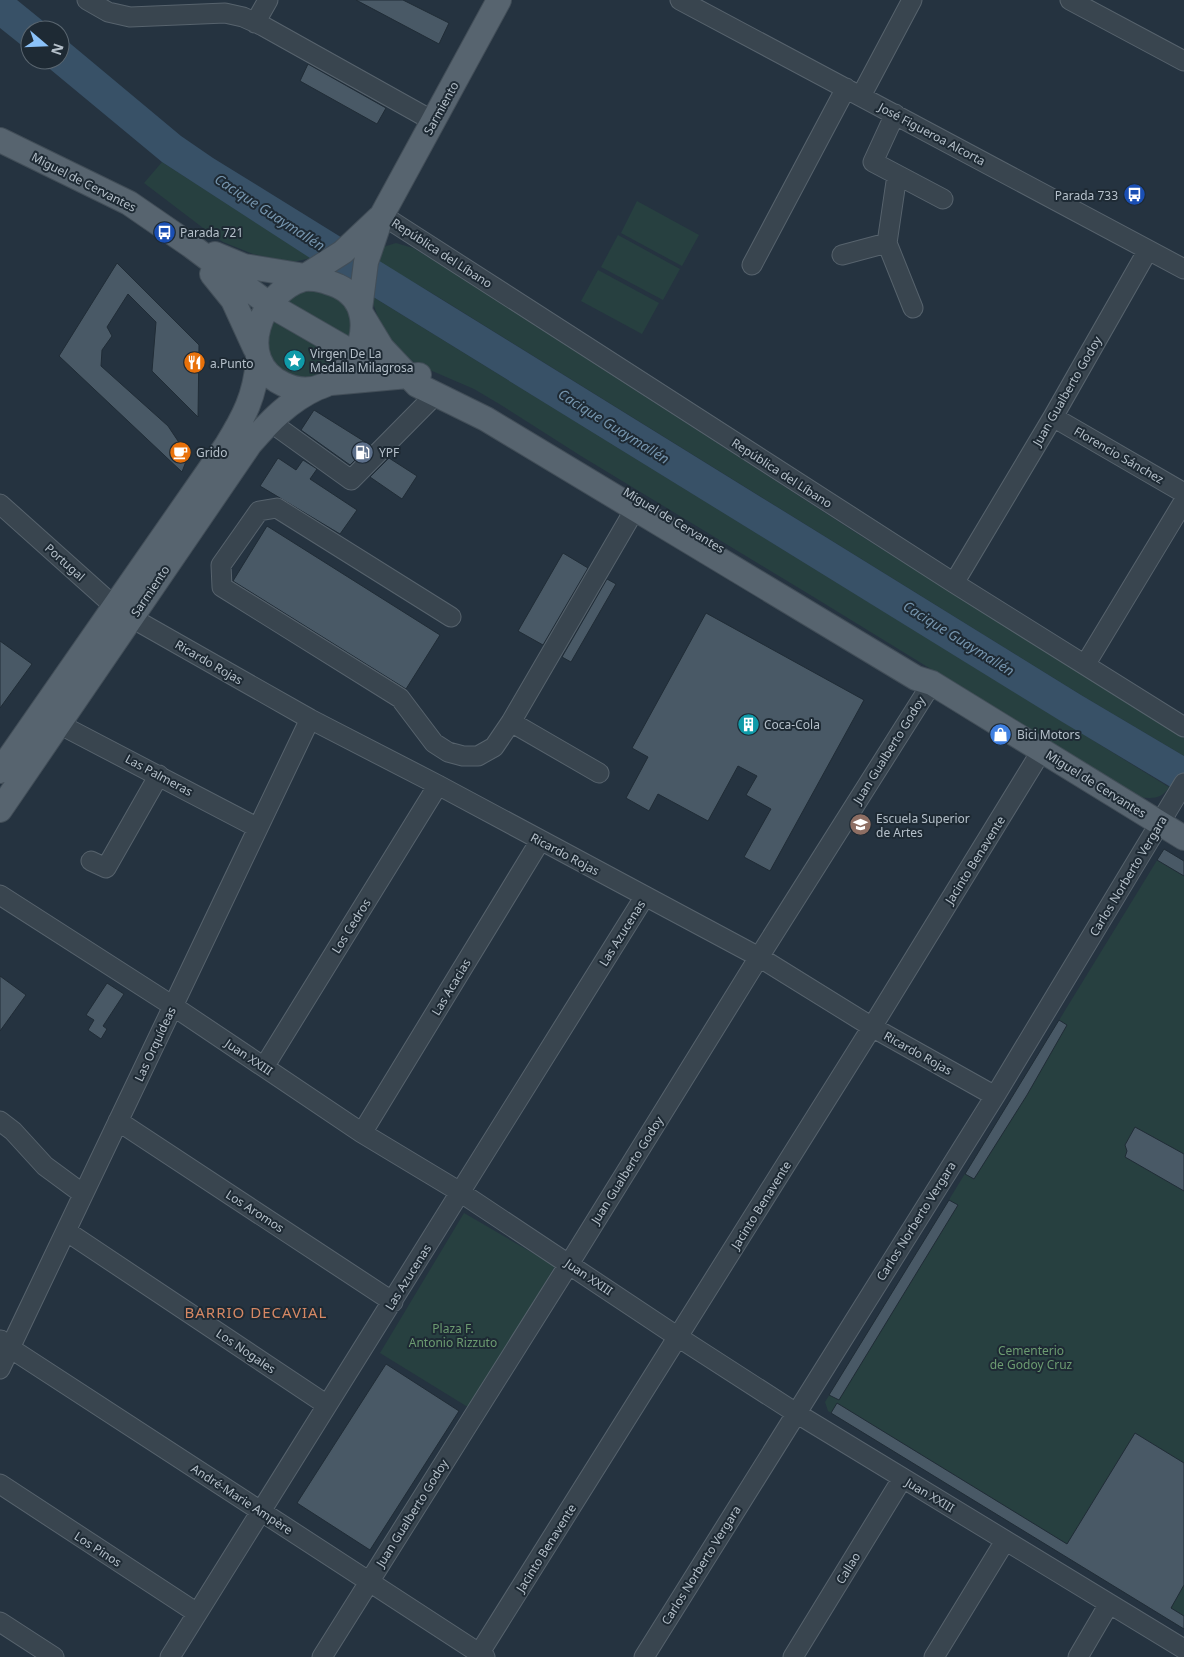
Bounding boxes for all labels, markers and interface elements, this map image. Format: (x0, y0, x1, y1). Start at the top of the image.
north arrow (20, 20, 70, 70)
text: N (47, 41, 69, 58)
street label: Sarmiento (419, 78, 463, 138)
street label: José Figueroa Alcorta (875, 98, 988, 169)
street label: Miguel de Cervantes (29, 148, 140, 216)
water label: Cacique Guaymallén (211, 169, 329, 255)
bus stop icon: Parada 733 (1122, 183, 1146, 207)
place label: Parada 733 (1055, 187, 1118, 204)
street label: República del Líbano (388, 214, 496, 292)
bus stop icon: Parada 721 (152, 220, 176, 244)
place label: Parada 721 (180, 224, 243, 241)
street label: Juan Gualberto Godoy (1028, 332, 1106, 450)
place label: Virgen De La Medalla Milagrosa (310, 345, 413, 376)
place icon: Virgen De La Medalla Milagrosa (282, 348, 306, 372)
restaurant icon: a.Punto (182, 351, 206, 375)
place label: a.Punto (210, 355, 254, 372)
water label: Cacique Guaymallén (555, 384, 673, 468)
street label: Florencio Sánchez (1071, 422, 1167, 488)
street label: República del Líbano (728, 434, 836, 512)
cafe icon: Grido (168, 440, 192, 464)
fuel station icon: YPF (351, 440, 375, 464)
place label: Grido (196, 444, 227, 461)
place label: YPF (379, 444, 399, 461)
street label: Miguel de Cervantes (620, 483, 728, 557)
street label: Portugal (41, 539, 89, 585)
street label: Sarmiento (127, 562, 173, 620)
water label: Cacique Guaymallén (900, 596, 1018, 680)
street label: Ricardo Rojas (172, 636, 246, 688)
street label: Juan Gualberto Godoy (848, 692, 930, 808)
building icon: Coca-Cola (736, 712, 760, 736)
place label: Coca-Cola (764, 716, 820, 733)
shop icon: Bici Motors (989, 722, 1013, 746)
place label: Bici Motors (1017, 726, 1081, 743)
street label: Miguel de Cervantes (1043, 746, 1150, 822)
street label: Las Palmeras (122, 750, 196, 800)
place label: Escuela Superior de Artes (876, 810, 970, 841)
street label: Jacinto Benavente (940, 812, 1009, 908)
school or university icon: Escuela Superior de Artes (848, 813, 872, 837)
street label: Carlos Norberto Vergara (1085, 813, 1171, 939)
street label: Ricardo Rojas (528, 829, 603, 879)
street label: Los Cedros (327, 895, 375, 957)
street label: Las Azucenas (595, 896, 649, 969)
street label: Las Acacias (427, 955, 475, 1019)
street label: Las Orquídeas (130, 1004, 180, 1084)
street label: Ricardo Rojas (881, 1027, 955, 1079)
street label: Juan XXIII (221, 1034, 276, 1079)
street label: Juan Gualberto Godoy (586, 1112, 668, 1228)
street label: Jacinto Benavente (726, 1157, 795, 1253)
street label: Carlos Norberto Vergara (872, 1158, 960, 1284)
street label: Los Aromos (223, 1186, 288, 1236)
street label: Las Azucenas (381, 1240, 435, 1313)
street label: Juan XXIII (561, 1254, 616, 1299)
district label: BARRIO DECAVIAL (185, 1302, 327, 1322)
park label: Plaza F. Antonio Rizzuto (409, 1320, 497, 1351)
street label: Los Nogales (213, 1325, 279, 1377)
park label: Cementerio de Godoy Cruz (990, 1342, 1073, 1373)
street label: Juan Gualberto Godoy (371, 1455, 453, 1571)
street label: André-Marie Ampère (188, 1460, 296, 1538)
street label: Juan XXIII (902, 1473, 958, 1516)
street label: Jacinto Benavente (511, 1500, 580, 1596)
street label: Carlos Norberto Vergara (657, 1502, 745, 1628)
street label: Los Pinos (71, 1527, 125, 1571)
street label: Callao (832, 1549, 864, 1587)

